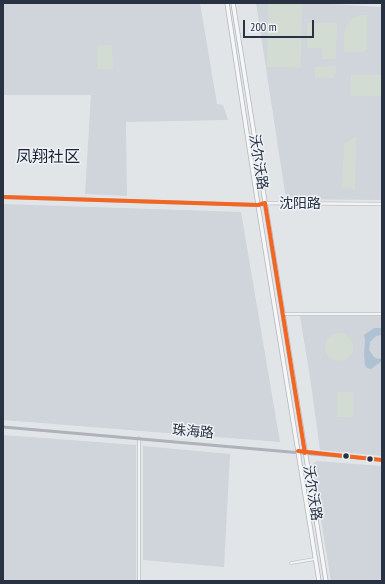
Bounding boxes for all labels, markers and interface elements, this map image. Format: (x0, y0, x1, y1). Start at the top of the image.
scale bar (245, 12, 316, 38)
text: 200 m (250, 19, 277, 34)
street label: 沃尔沃路 (245, 133, 271, 191)
district label: 凤翔社区 (16, 147, 80, 167)
street label: 沈阳路 (279, 196, 321, 212)
street label: 珠海路 (171, 422, 215, 442)
unlabelled marker (341, 451, 351, 461)
unlabelled marker (365, 454, 375, 464)
street label: 沃尔沃路 (299, 464, 325, 522)

